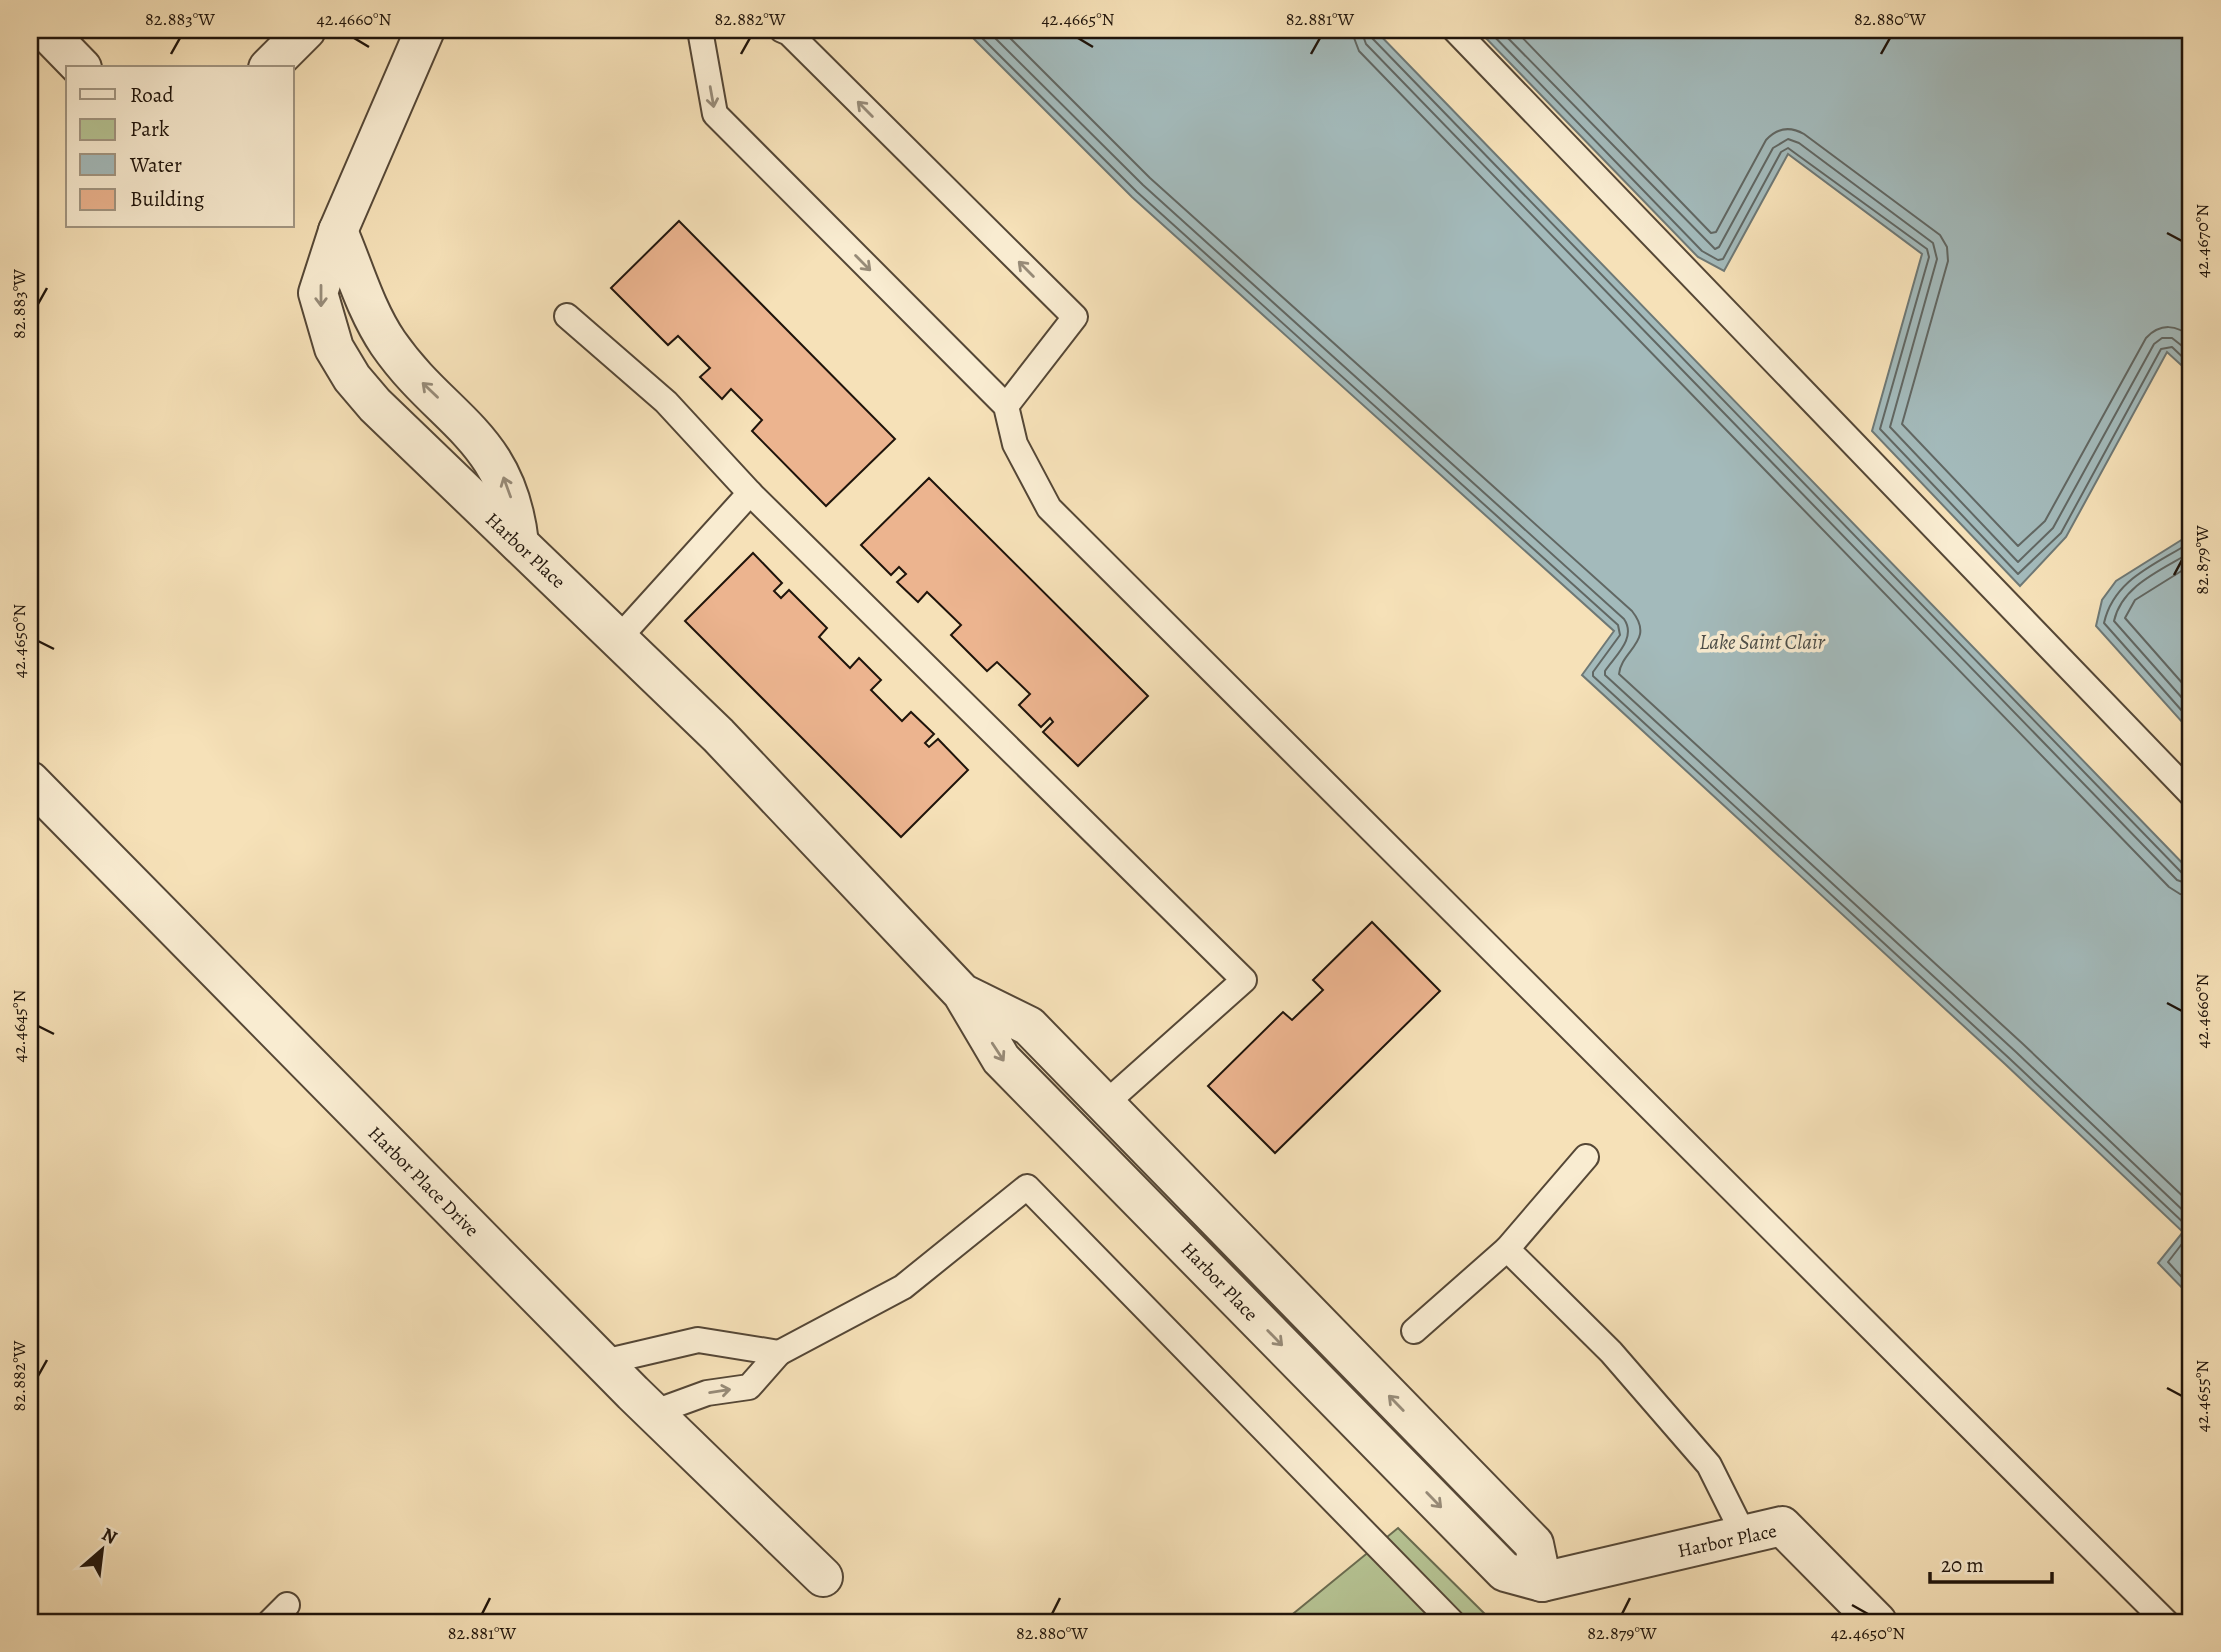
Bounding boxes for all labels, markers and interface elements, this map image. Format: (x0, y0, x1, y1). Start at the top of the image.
text: 82.883°W (145, 7, 215, 31)
text: 42.4660°N (317, 7, 392, 31)
text: 82.882°W (715, 7, 786, 31)
text: 42.4665°N (1041, 7, 1115, 31)
text: 82.881°W (1286, 7, 1355, 31)
text: 82.880°W (1854, 7, 1926, 31)
legend (66, 66, 294, 228)
text: Road (130, 81, 174, 109)
one-way arrow (706, 85, 719, 108)
one-way arrow (857, 100, 874, 117)
text: Park (130, 115, 170, 143)
text: Water (129, 151, 182, 179)
text: Building (130, 185, 205, 213)
text: 42.4670°N (2190, 204, 2214, 278)
one-way arrow (855, 254, 872, 271)
one-way arrow (1018, 261, 1035, 278)
text: 82.883°W (7, 269, 31, 339)
one-way arrow (314, 284, 328, 307)
one-way arrow (422, 381, 439, 398)
one-way arrow (499, 477, 512, 499)
street label: Harbor Place (480, 507, 571, 595)
text: 82.879°W (2190, 525, 2214, 595)
text: 42.4650°N (7, 604, 31, 678)
water label: Lake Saint Clair (1699, 628, 1826, 656)
text: 42.4660°N (2190, 973, 2214, 1048)
text: 42.4645°N (7, 989, 31, 1062)
one-way arrow (990, 1042, 1005, 1061)
street label: Harbor Place Drive (362, 1121, 484, 1243)
street label: Harbor Place (1175, 1237, 1264, 1327)
one-way arrow (1267, 1329, 1284, 1346)
text: 82.882°W (7, 1340, 31, 1412)
text: 42.4655°N (2190, 1360, 2214, 1432)
one-way arrow (708, 1384, 731, 1397)
one-way arrow (1388, 1394, 1405, 1411)
one-way arrow (1426, 1492, 1443, 1509)
north arrow (66, 1516, 136, 1586)
street label: Harbor Place (1675, 1518, 1779, 1564)
text: N (97, 1521, 122, 1551)
scale bar (1930, 1540, 2053, 1584)
text: 20 m (1941, 1551, 1984, 1579)
text: 82.881°W (448, 1621, 517, 1645)
text: 82.880°W (1016, 1621, 1088, 1645)
text: 82.879°W (1587, 1621, 1657, 1645)
text: 42.4650°N (1831, 1621, 1905, 1645)

